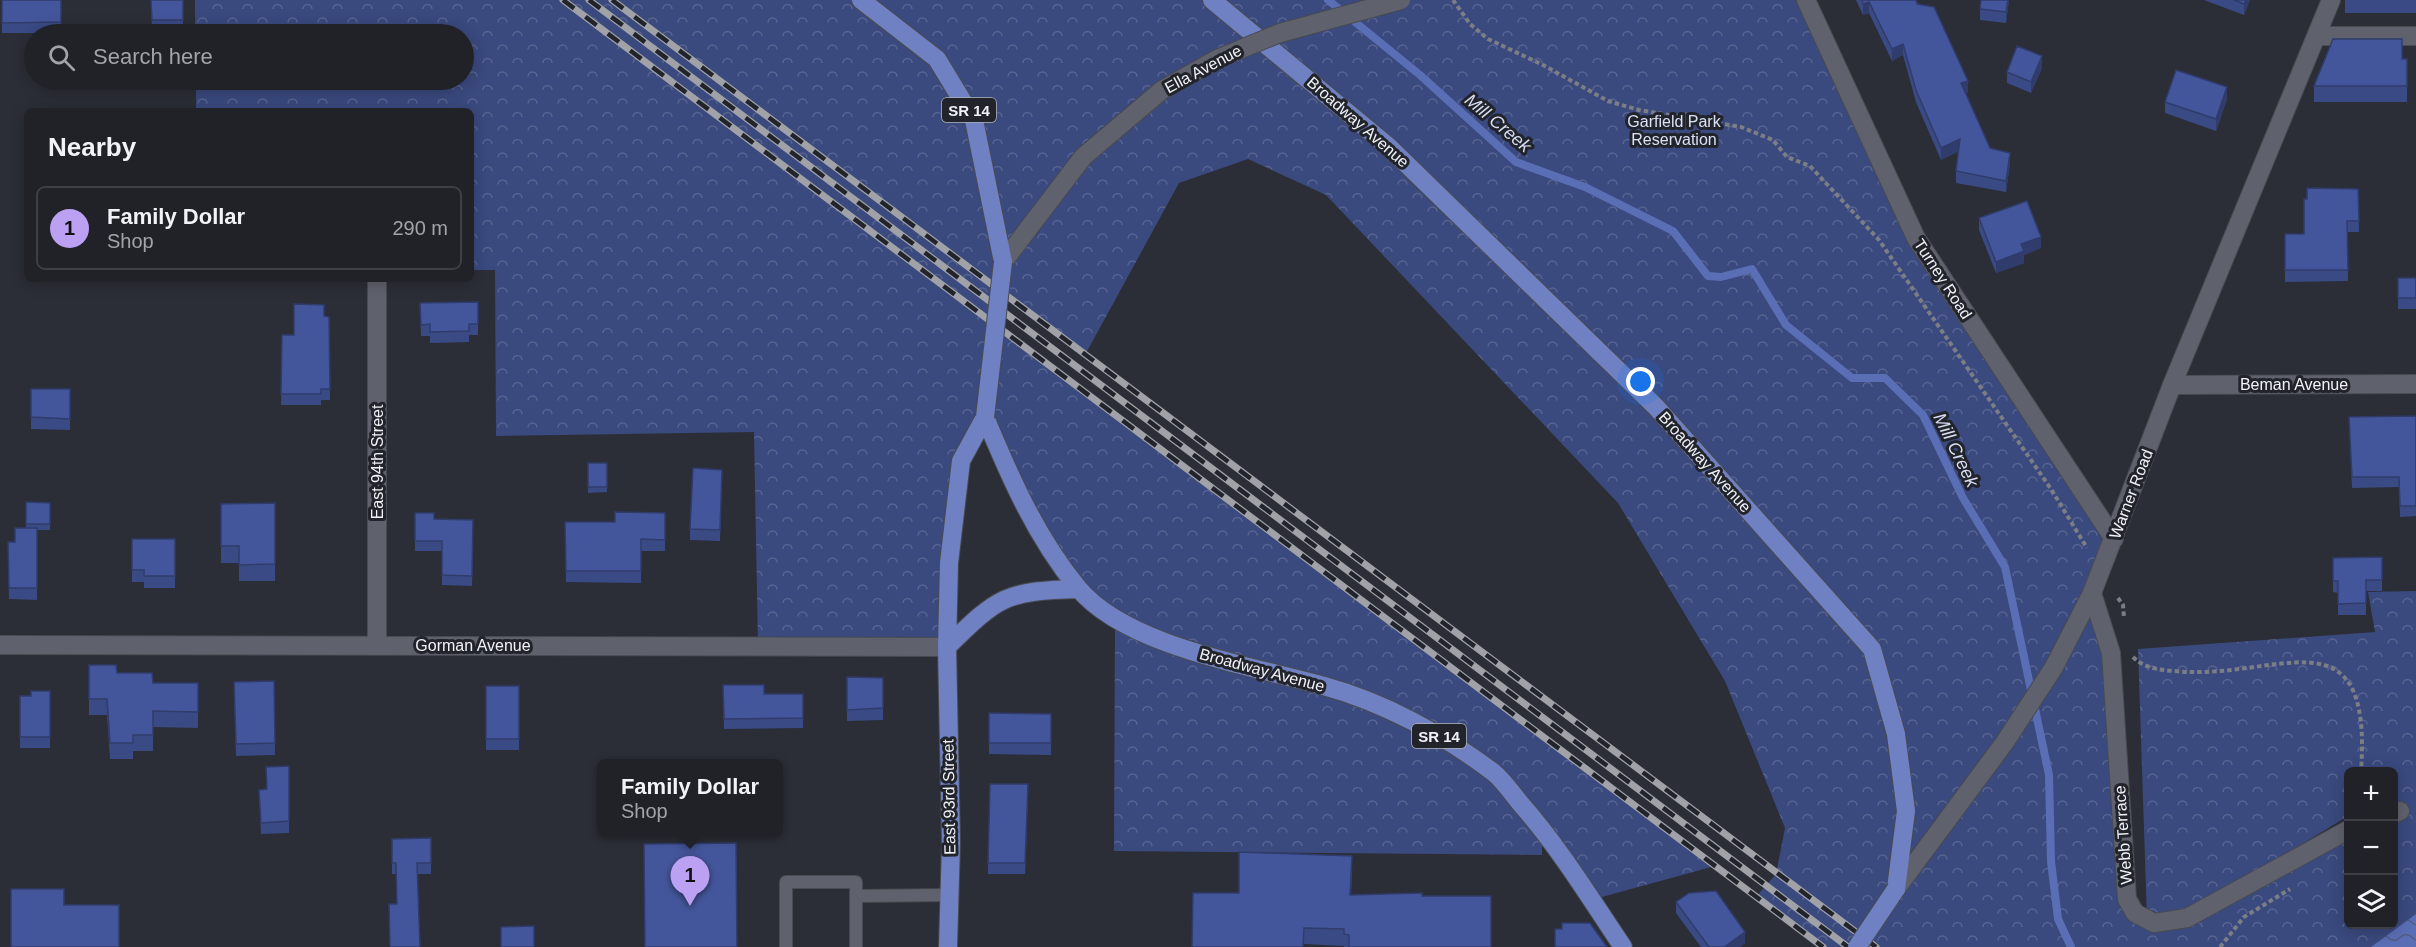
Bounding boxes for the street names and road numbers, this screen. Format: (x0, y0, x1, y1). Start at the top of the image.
street label: Ella Avenue (1162, 42, 1244, 96)
street label: Broadway Avenue (1304, 73, 1412, 171)
road number: SR 14 (942, 98, 996, 122)
street label: Turney Road (1911, 236, 1975, 322)
street label: Beman Avenue (2240, 376, 2348, 393)
street label: East 94th Street (369, 404, 386, 519)
street label: Broadway Avenue (1656, 408, 1754, 516)
street label: Warner Road (2106, 447, 2156, 541)
street label: Gorman Avenue (415, 637, 531, 654)
street label: Broadway Avenue (1198, 645, 1326, 695)
road number: SR 14 (1412, 724, 1466, 748)
street label: East 93rd Street (939, 739, 959, 855)
street label: Webb Terrace (2111, 785, 2135, 885)

